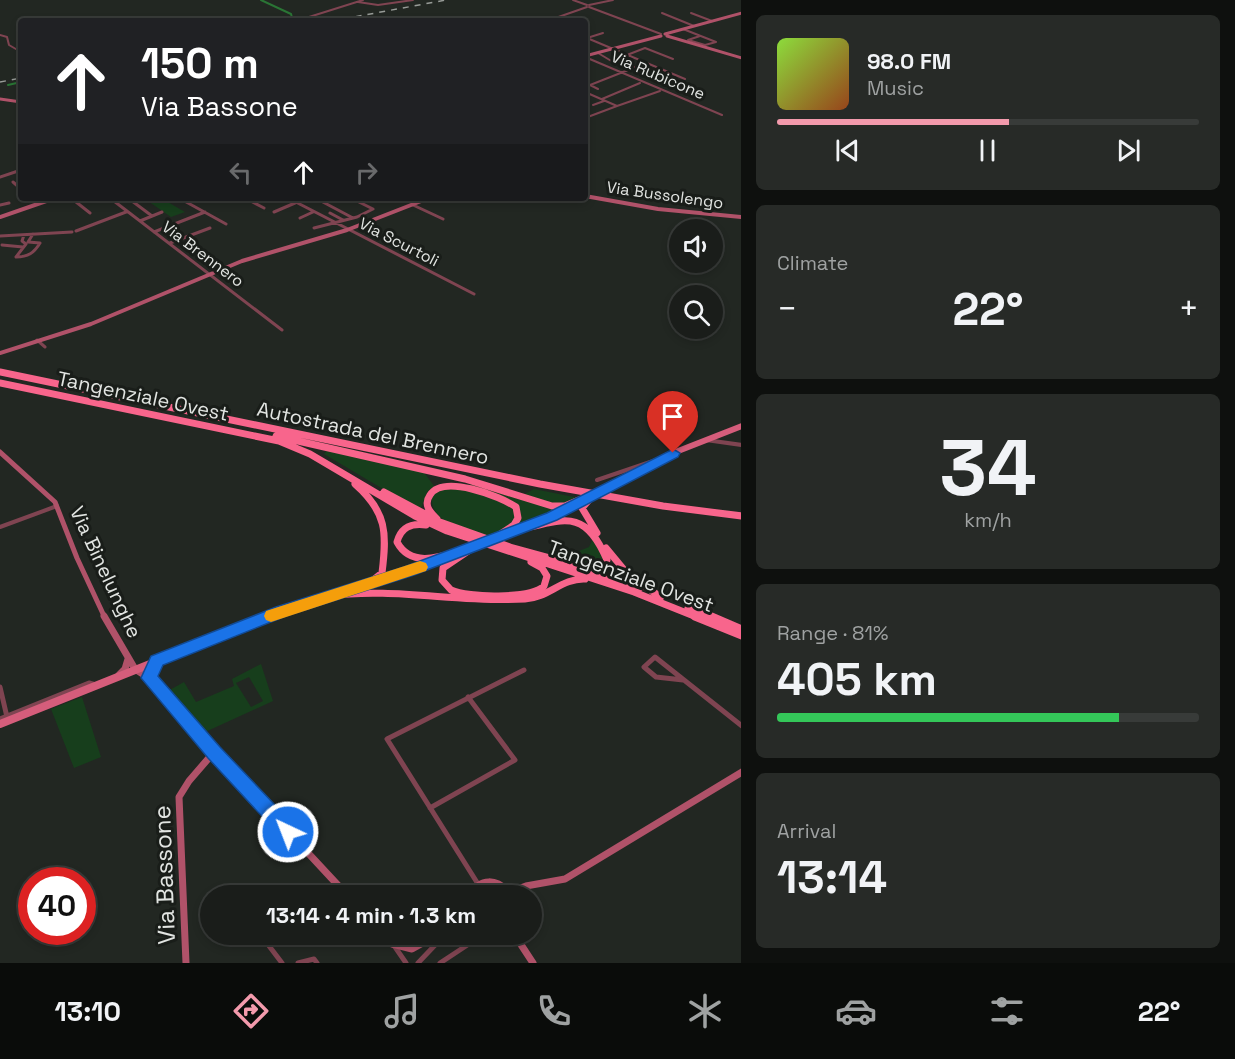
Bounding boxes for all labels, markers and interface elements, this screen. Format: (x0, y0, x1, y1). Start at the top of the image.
text: 150 m (141, 37, 259, 90)
icon: ahead (42, 42, 120, 120)
street label: Via Rubicone (608, 46, 708, 104)
text: 98.0 FM (867, 47, 951, 75)
text: Music (867, 75, 924, 101)
text: Via Bassone (141, 89, 298, 124)
icon: previous (831, 134, 864, 167)
icon: pause (971, 134, 1004, 167)
icon: next (1112, 134, 1145, 167)
icon: left (224, 156, 257, 189)
icon: ahead (287, 156, 320, 189)
icon: right (350, 156, 383, 189)
street label: Via Bussolengo (605, 176, 725, 214)
street label: Via Scurtoli (355, 213, 443, 271)
street label: Via Brennero (158, 216, 248, 292)
map controls (669, 219, 723, 339)
button: sound (669, 219, 723, 273)
text: Climate (777, 250, 848, 276)
text: 22° (952, 281, 1024, 338)
button: search (669, 285, 723, 339)
text: − (777, 288, 797, 330)
text: + (1179, 288, 1199, 330)
street label: Tangenziale Ovest (55, 365, 231, 427)
pin (647, 391, 698, 453)
street label: Autostrada del Brennero (255, 396, 491, 470)
icon: arrive (656, 400, 689, 433)
text: 34 (939, 418, 1037, 518)
street label: Via Binelunghe (64, 502, 148, 642)
text: km/h (964, 507, 1012, 533)
street label: Tangenziale Ovest (545, 534, 717, 618)
text: Range · 81% (777, 620, 888, 646)
text: 405 km (777, 651, 937, 708)
position arrow (256, 800, 320, 864)
street label: Via Bassone (146, 805, 182, 945)
text: Arrival (777, 818, 836, 844)
text: 13:14 (777, 849, 887, 906)
speed limit sign: 40 (18, 867, 96, 945)
text: 13:14 · 4 min · 1.3 km (266, 901, 476, 929)
icon: directions (230, 990, 272, 1032)
icon: music (381, 990, 423, 1032)
icon: phone (533, 990, 575, 1032)
icon: climate (684, 990, 726, 1032)
icon: car (835, 990, 877, 1032)
icon: filters (986, 990, 1028, 1032)
text: 13:10 (55, 994, 121, 1029)
text: 22° (1138, 994, 1180, 1029)

